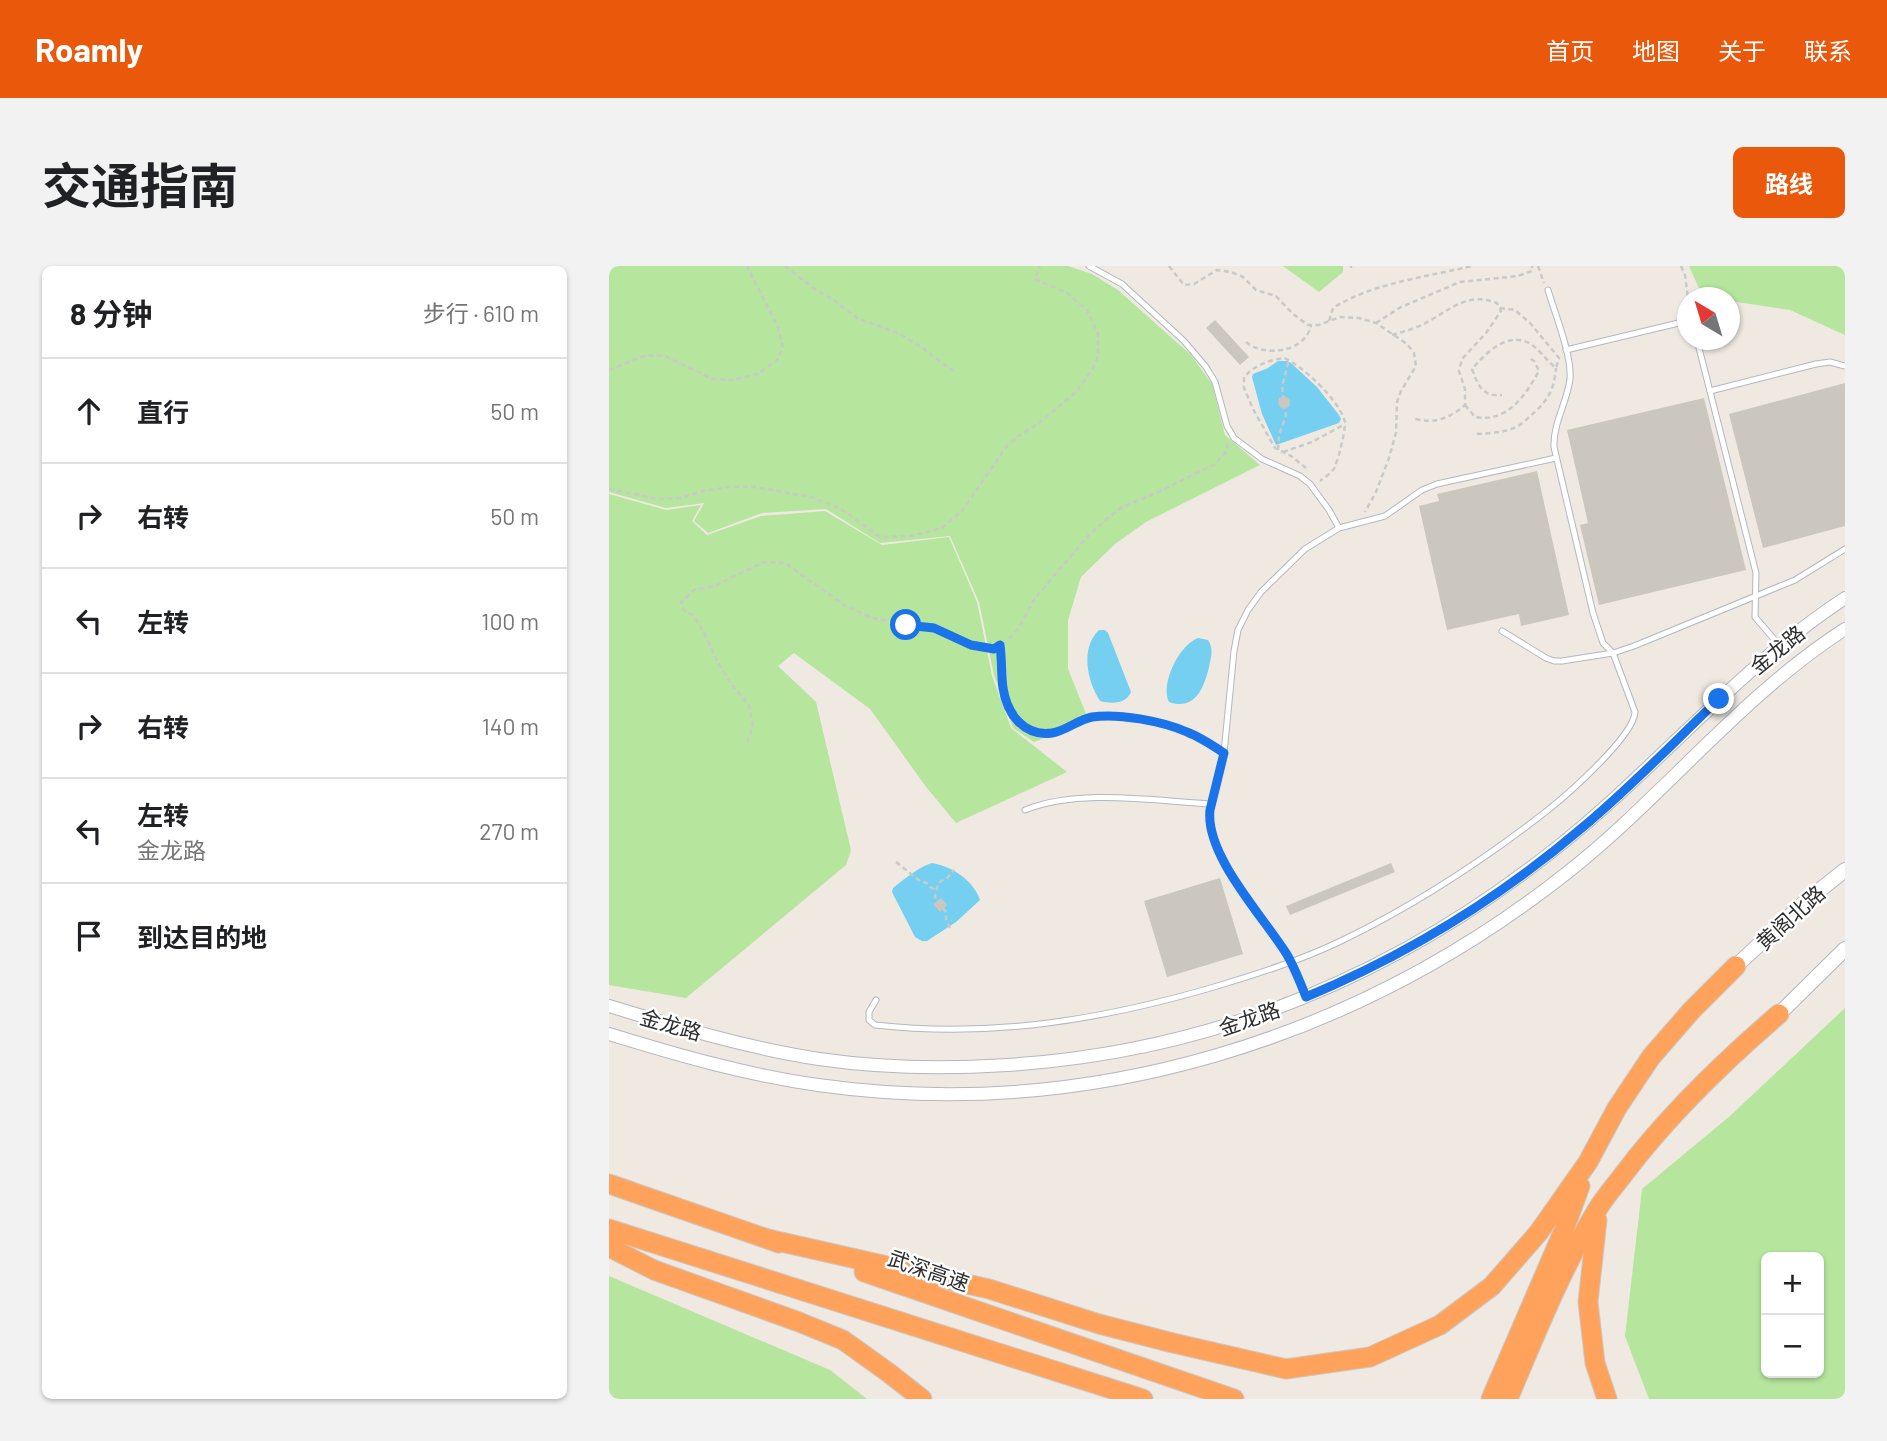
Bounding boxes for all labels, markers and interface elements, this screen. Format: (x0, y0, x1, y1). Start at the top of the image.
text: Roamly (35, 29, 143, 69)
text: 首页 (1546, 36, 1594, 65)
text: 地图 (1632, 36, 1680, 65)
text: 关于 (1718, 36, 1766, 65)
text: 联系 (1804, 36, 1852, 65)
button: 路线 (1733, 147, 1845, 218)
text: 交通指南 (42, 155, 238, 214)
north arrow (1677, 287, 1740, 350)
text: 8 分钟 (70, 295, 152, 331)
text: 步行 · 610 m (423, 299, 539, 327)
icon: ahead (70, 392, 108, 430)
text: 直行 (137, 396, 189, 427)
text: 50 m (491, 397, 539, 425)
icon: right (70, 497, 108, 535)
text: 右转 (137, 501, 189, 532)
text: 50 m (491, 502, 539, 530)
icon: left (70, 602, 108, 640)
text: 左转 (137, 606, 189, 637)
text: 100 m (481, 607, 539, 635)
route start (890, 609, 921, 640)
street label: 金龙路 (1745, 619, 1809, 679)
route end (1703, 683, 1734, 714)
icon: right (70, 707, 108, 745)
text: 右转 (137, 711, 189, 742)
text: 140 m (482, 712, 539, 740)
text: 左转 (137, 799, 189, 830)
icon: left (70, 812, 108, 850)
text: 270 m (479, 817, 539, 845)
text: 金龙路 (137, 836, 206, 864)
street label: 黄阁北路 (1750, 880, 1830, 954)
icon: arrive (70, 917, 108, 955)
text: 到达目的地 (137, 921, 267, 952)
street label: 金龙路 (1215, 996, 1283, 1040)
street label: 金龙路 (637, 1003, 705, 1045)
street label: 武深高速 (885, 1245, 973, 1295)
map controls (1761, 1252, 1824, 1378)
button: + (1761, 1252, 1824, 1315)
button: − (1761, 1315, 1824, 1378)

